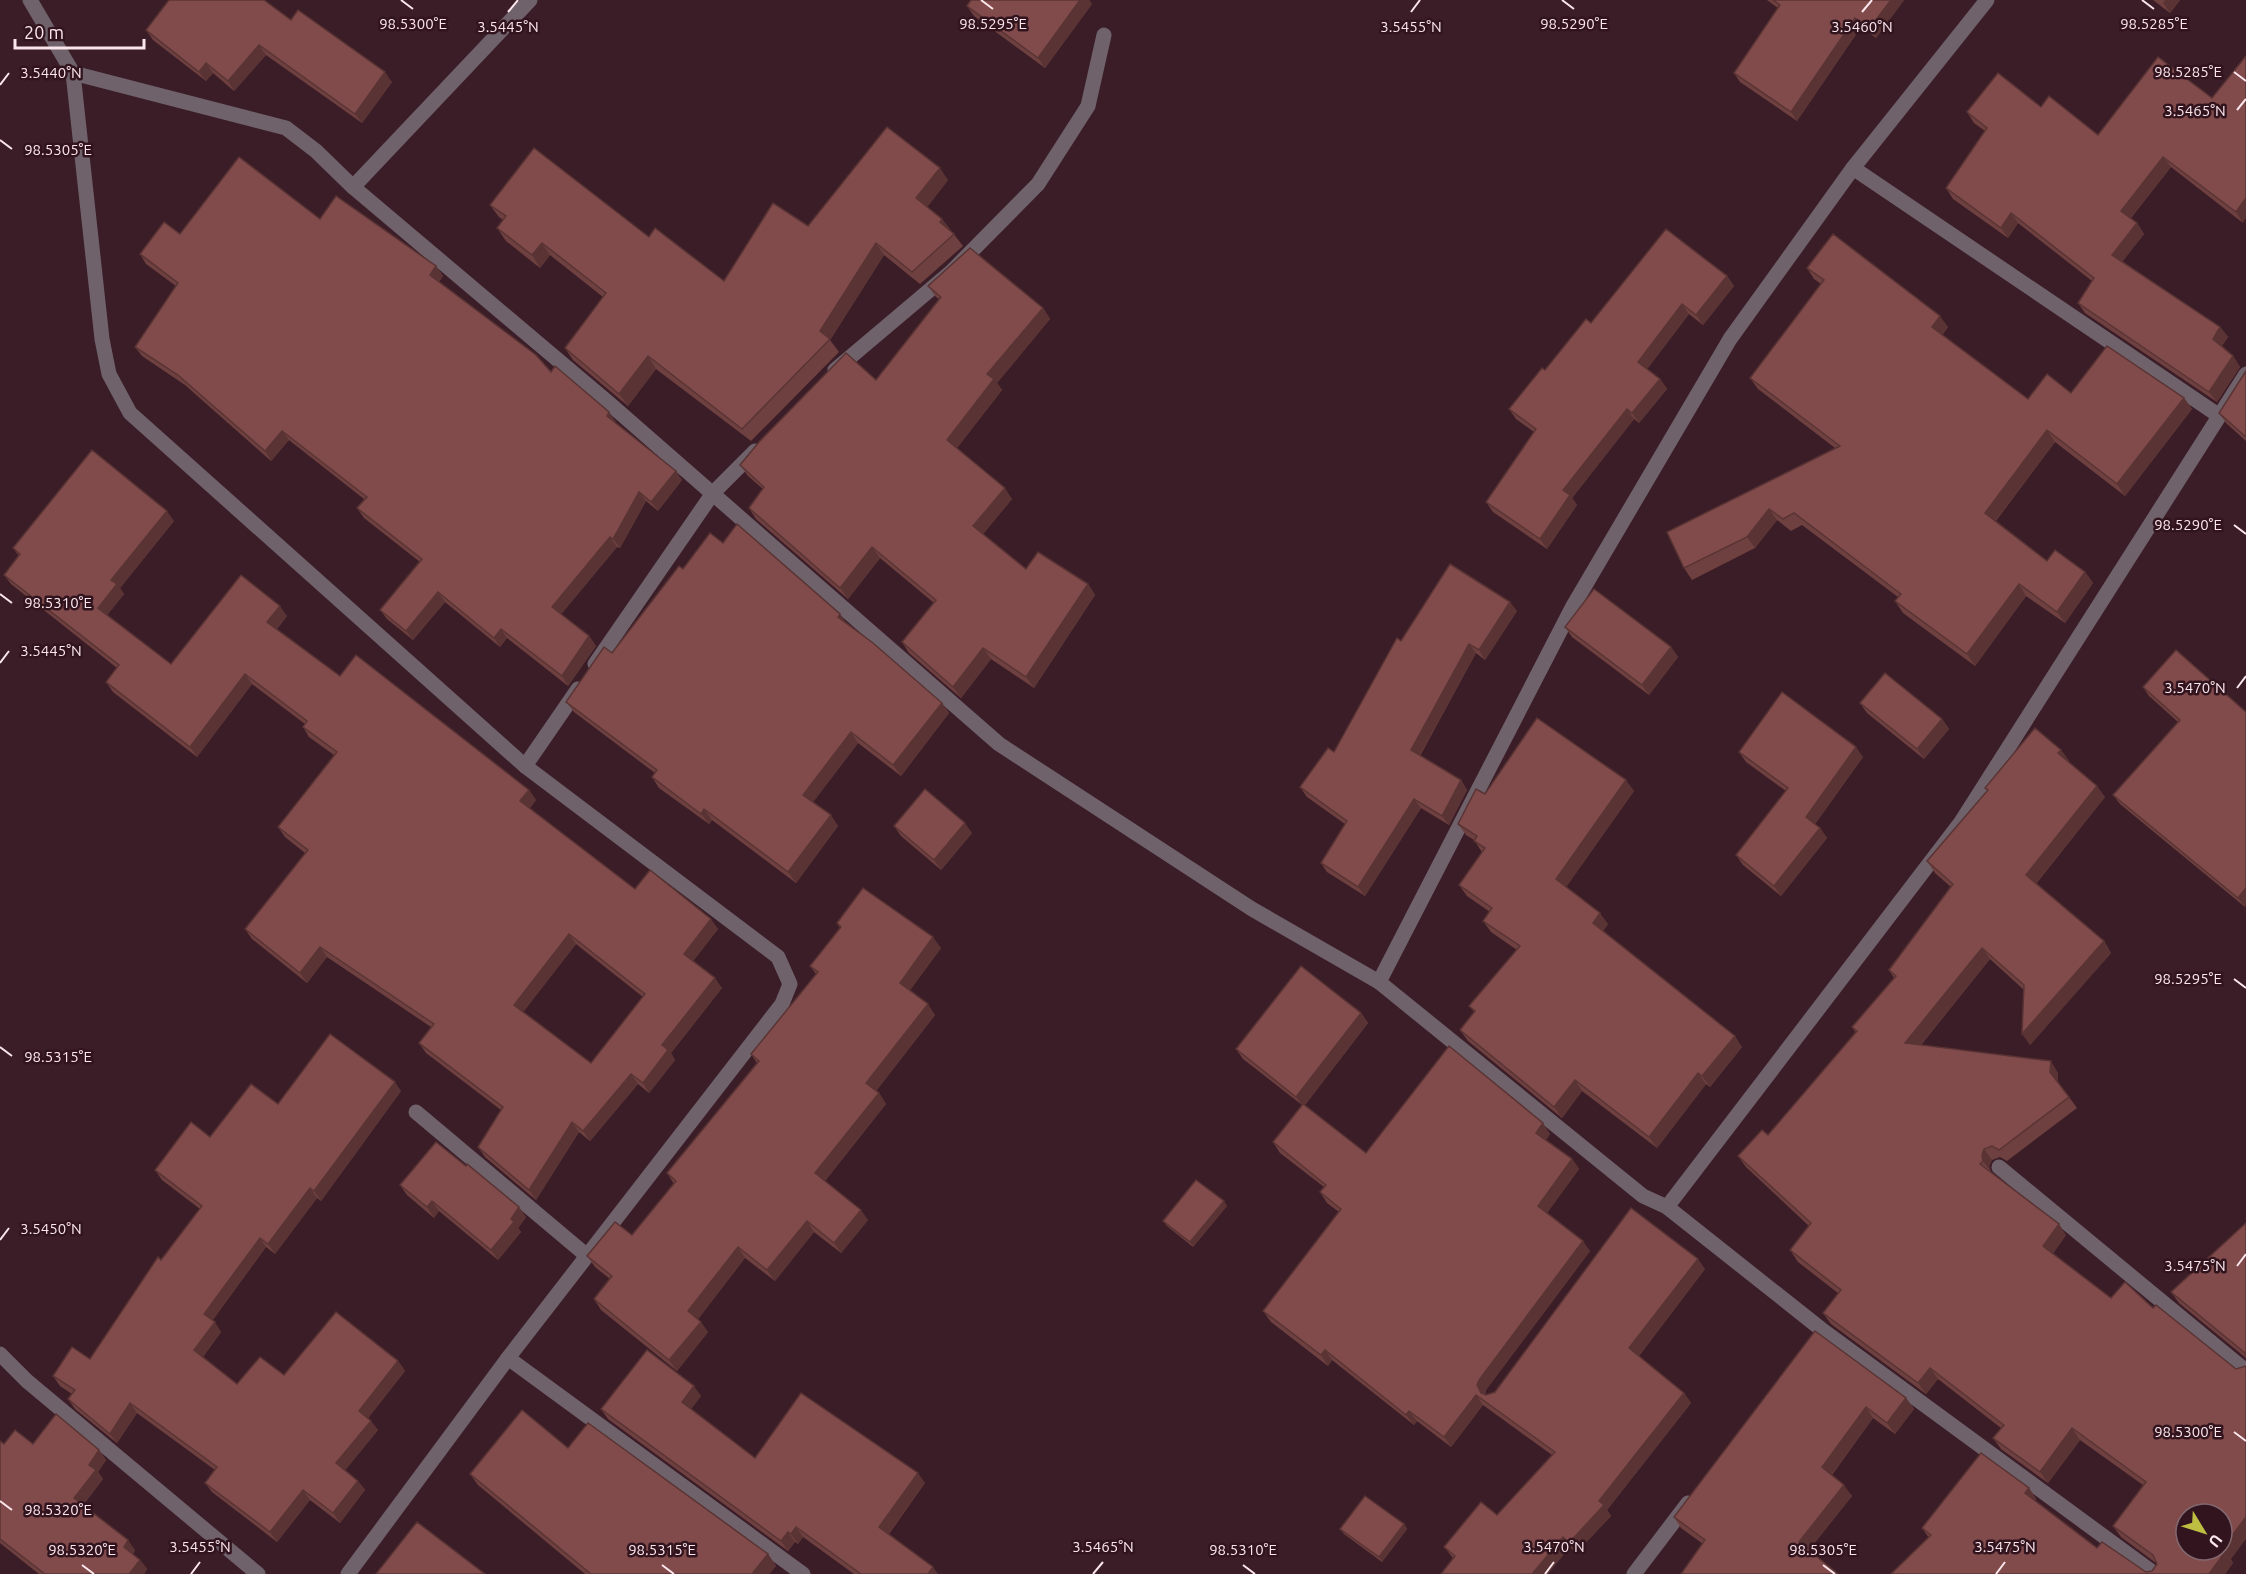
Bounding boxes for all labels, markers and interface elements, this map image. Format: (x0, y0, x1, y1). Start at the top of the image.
scale bar (15, 12, 144, 50)
text: 98.5300°E (379, 15, 447, 32)
text: 98.5295°E (959, 15, 1027, 32)
text: 98.5290°E (1540, 15, 1608, 32)
text: 98.5285°E (2120, 15, 2188, 32)
text: 3.5445°N (477, 18, 539, 35)
text: 3.5455°N (1380, 18, 1442, 35)
text: 3.5460°N (1831, 18, 1893, 35)
text: 20 m (24, 22, 64, 42)
text: 98.5285°E (2154, 63, 2222, 80)
text: 3.5440°N (20, 64, 82, 81)
text: 3.5465°N (2164, 102, 2226, 119)
text: 98.5305°E (24, 141, 92, 158)
text: 98.5290°E (2154, 516, 2222, 533)
text: 98.5310°E (24, 594, 92, 611)
text: 3.5445°N (20, 642, 82, 659)
text: 3.5470°N (2164, 679, 2226, 696)
text: 98.5295°E (2154, 970, 2222, 987)
text: 98.5315°E (24, 1048, 92, 1065)
text: 3.5450°N (20, 1220, 82, 1237)
text: 3.5475°N (2164, 1257, 2226, 1274)
text: 98.5300°E (2154, 1423, 2222, 1440)
text: 98.5320°E (24, 1501, 92, 1518)
north arrow (2174, 1502, 2234, 1562)
text: U (2205, 1531, 2226, 1551)
text: 3.5455°N (169, 1538, 231, 1555)
text: 3.5465°N (1072, 1538, 1134, 1555)
text: 3.5470°N (1523, 1538, 1585, 1555)
text: 3.5475°N (1974, 1538, 2036, 1555)
text: 98.5320°E (48, 1541, 116, 1558)
text: 98.5315°E (628, 1541, 696, 1558)
text: 98.5310°E (1209, 1541, 1277, 1558)
text: 98.5305°E (1789, 1541, 1857, 1558)

